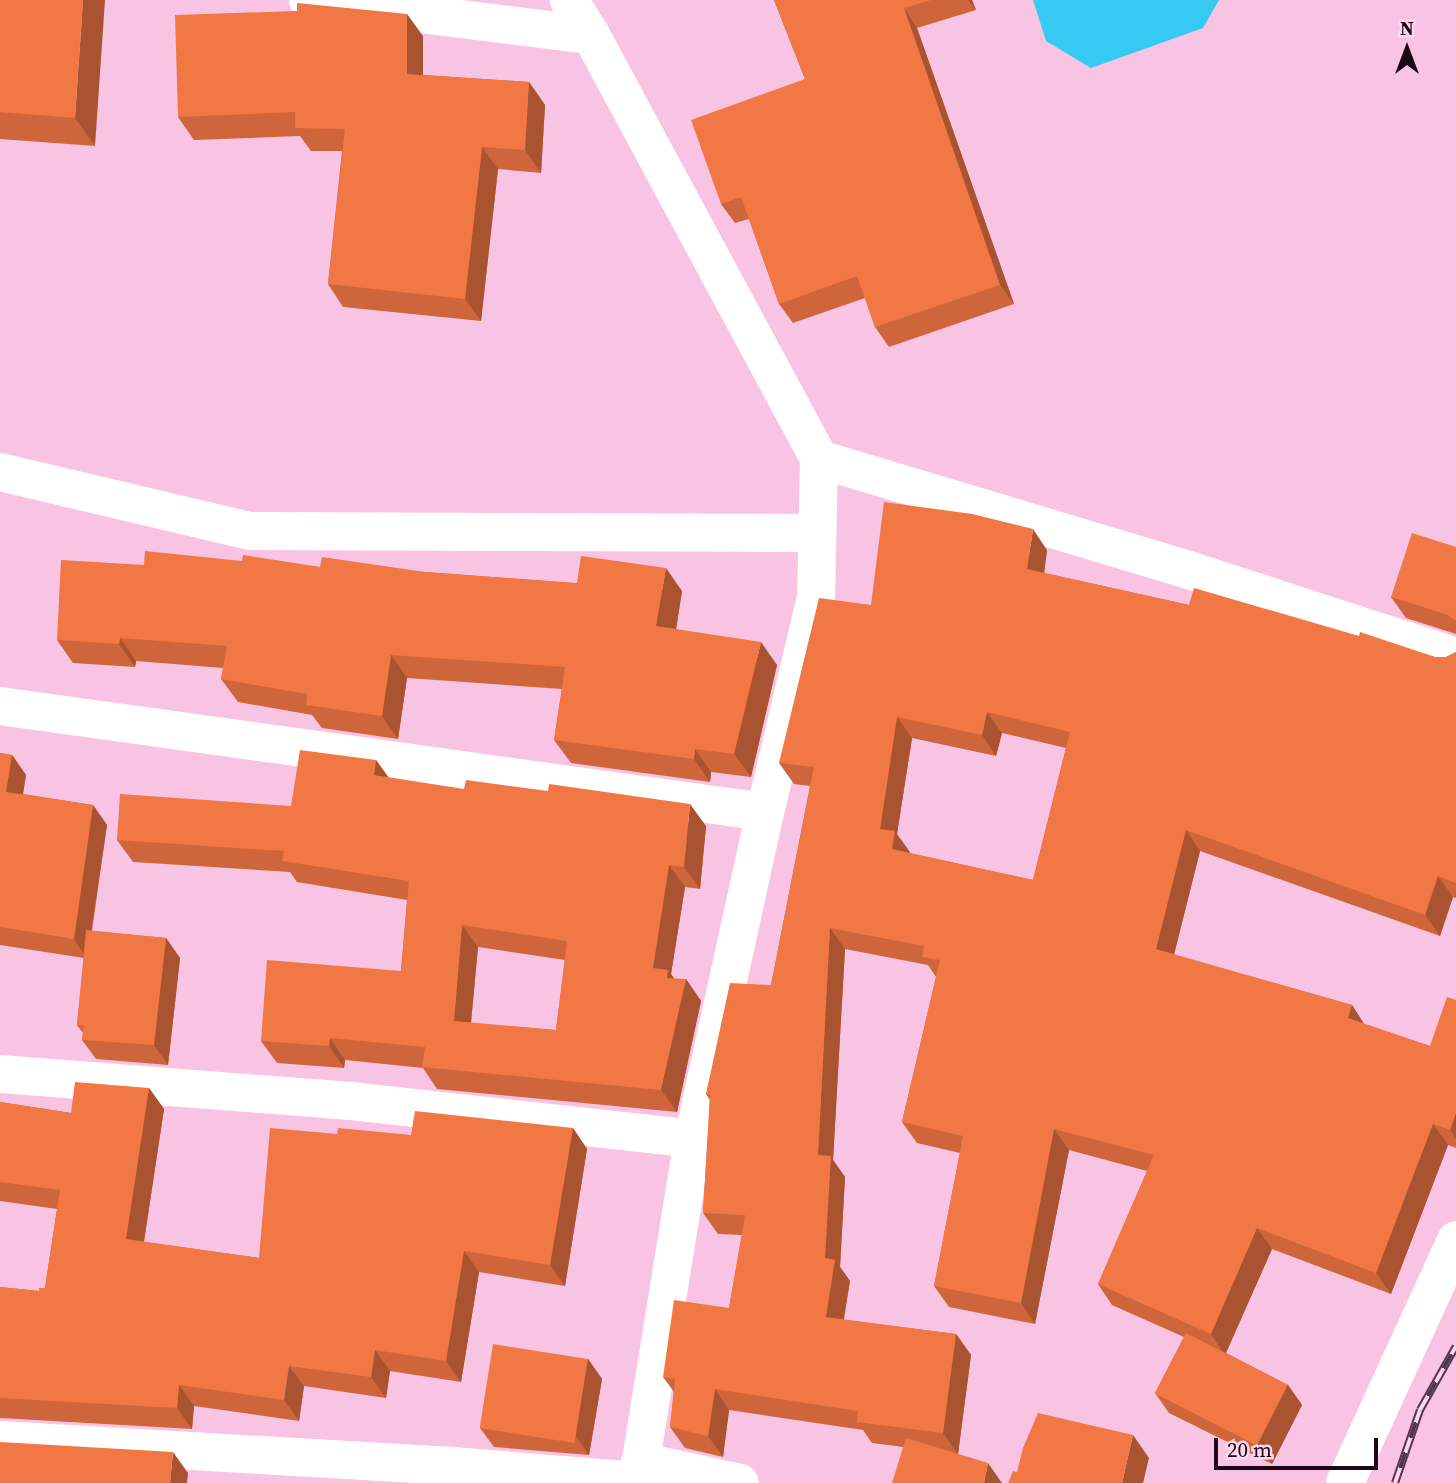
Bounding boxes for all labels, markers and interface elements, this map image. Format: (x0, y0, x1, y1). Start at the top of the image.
north arrow (1372, 14, 1442, 84)
text: N (1400, 15, 1414, 41)
scale bar (1218, 1424, 1382, 1468)
text: 20 m (1227, 1435, 1272, 1464)

